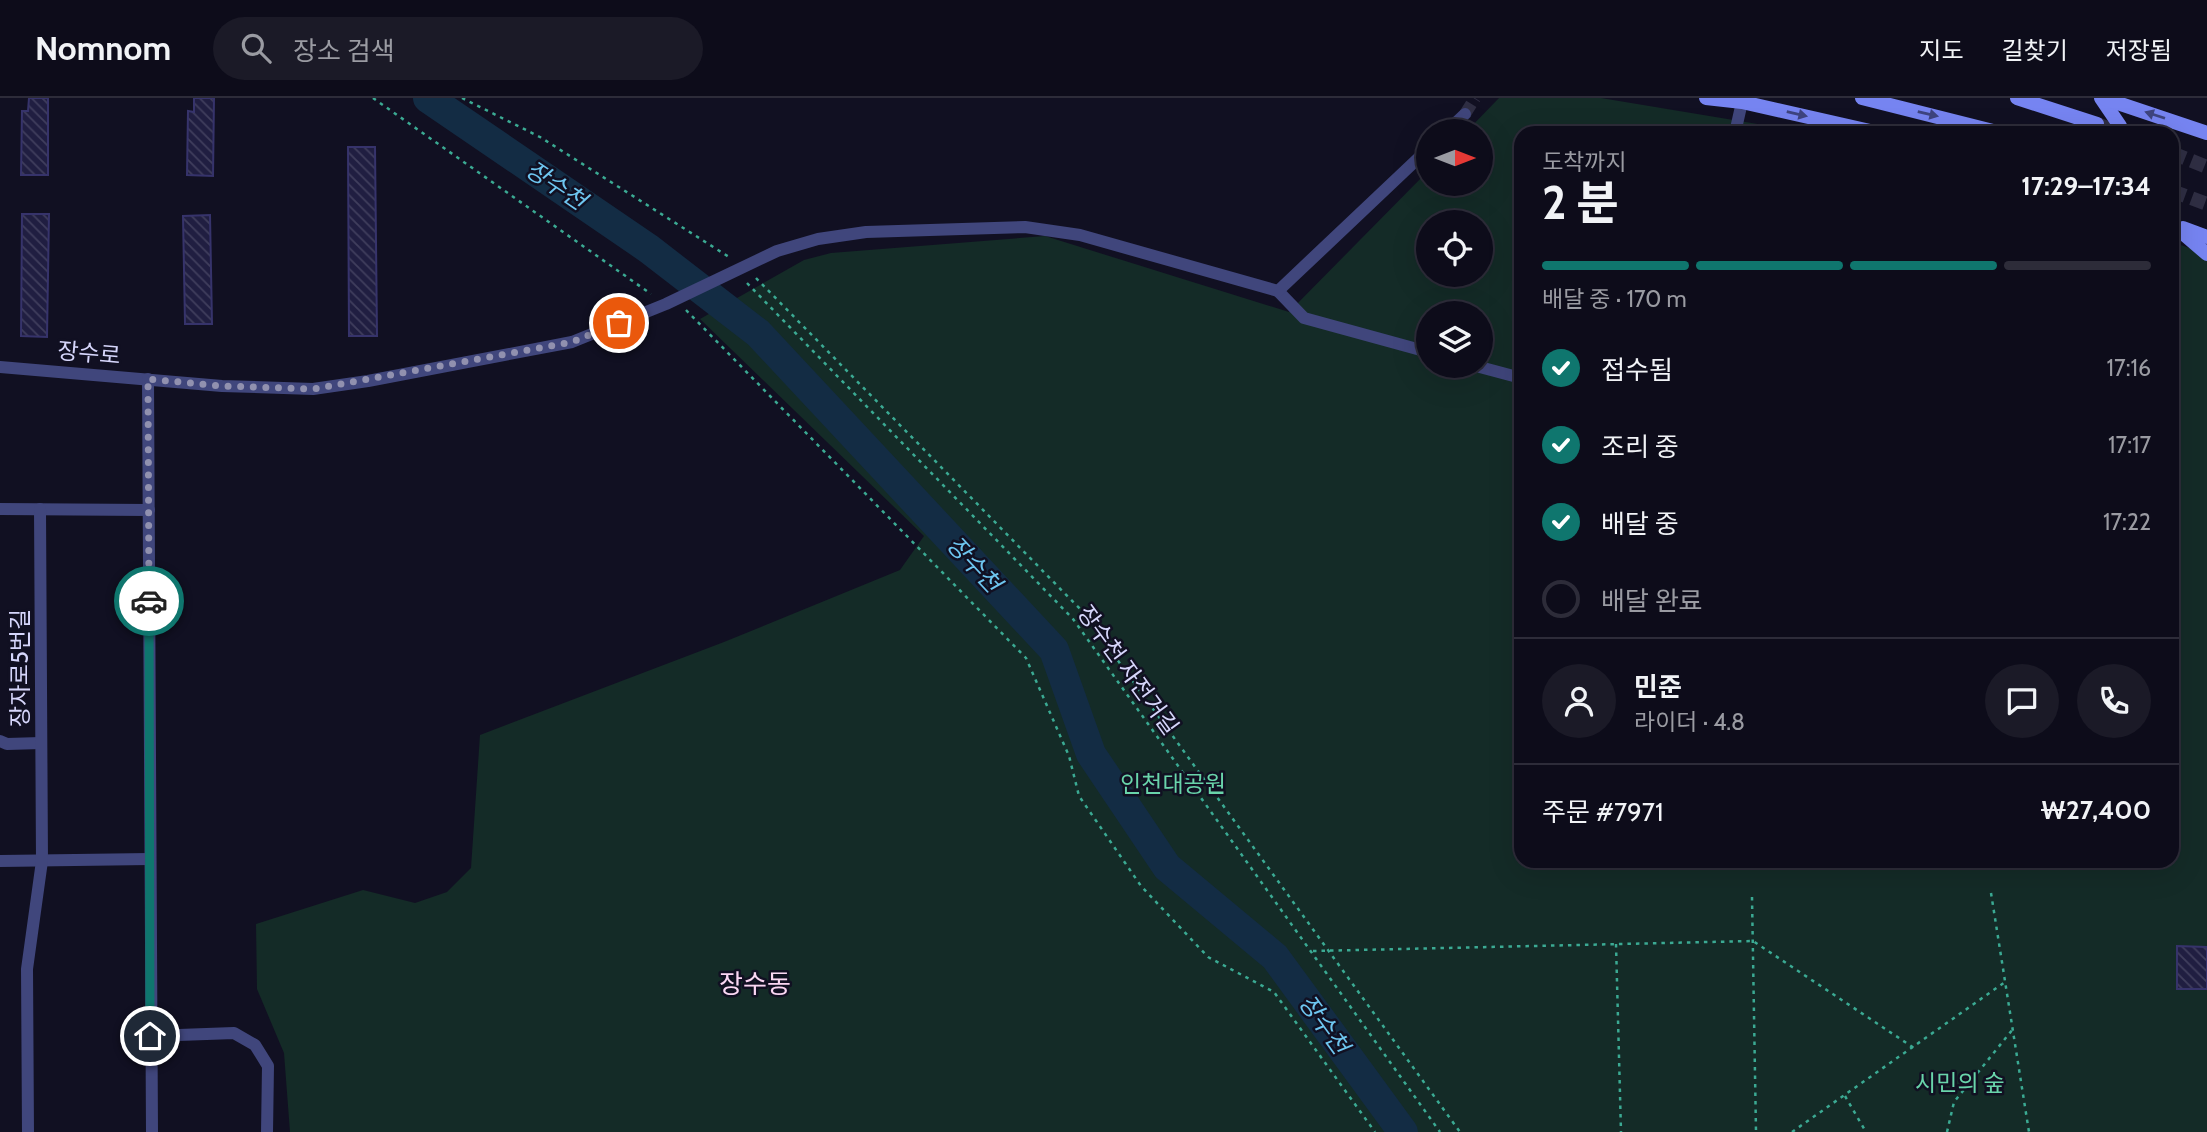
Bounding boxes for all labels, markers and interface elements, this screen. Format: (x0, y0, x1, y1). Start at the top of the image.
search box (213, 17, 703, 80)
text: Nomnom (35, 28, 171, 68)
icon: search (237, 29, 275, 67)
text: 장소 검색 (293, 35, 395, 67)
text: 지도 (1919, 36, 1964, 65)
text: 길찾기 (2002, 36, 2068, 65)
text: 저장됨 (2106, 36, 2172, 65)
one-way arrow (1786, 109, 1808, 120)
one-way arrow (1917, 109, 1939, 120)
one-way arrow (2144, 109, 2165, 120)
north arrow (1416, 119, 1493, 196)
map controls (1416, 119, 1493, 378)
text: 도착까지 (1542, 148, 1627, 176)
water label: 장수천 (520, 154, 594, 217)
text: 17:29–17:34 (2021, 170, 2151, 202)
text: 2 분 (1542, 175, 1619, 231)
button: locate (1416, 210, 1493, 287)
text: 배달 중 · 170 m (1542, 285, 1687, 313)
pin (589, 293, 649, 353)
button: layers (1416, 301, 1493, 378)
icon: bag (600, 304, 638, 342)
street label: 장수로 (56, 336, 122, 370)
icon: check (1542, 349, 1580, 387)
text: 접수됨 (1601, 354, 1673, 386)
text: 17:16 (2107, 354, 2151, 382)
icon: check (1542, 426, 1580, 464)
text: 조리 중 (1601, 431, 1679, 463)
text: 17:17 (2108, 431, 2151, 459)
icon: check (1542, 503, 1580, 541)
text: 배달 중 (1601, 508, 1679, 540)
text: 17:22 (2103, 508, 2151, 536)
water label: 장수천 (941, 530, 1009, 600)
courier (114, 566, 184, 636)
icon: car (130, 582, 168, 620)
text: 배달 완료 (1601, 585, 1703, 617)
street label: 장수천 자전거길 (1072, 600, 1184, 740)
street label: 장자로5번길 (6, 609, 34, 727)
button: person (1542, 664, 1616, 738)
button: chat (1985, 664, 2059, 738)
button: phone (2077, 664, 2151, 738)
text: 민준 (1634, 671, 1682, 703)
text: 라이더 · 4.8 (1634, 708, 1745, 736)
park label: 인천대공원 (1120, 770, 1226, 798)
text: ₩27,400 (2041, 794, 2151, 826)
text: 주문 #7971 (1542, 796, 1663, 828)
district label: 장수동 (719, 968, 791, 1000)
water label: 장수천 (1293, 989, 1357, 1062)
pin (120, 1006, 180, 1066)
icon: home (131, 1017, 169, 1055)
park label: 시민의 숲 (1915, 1069, 2005, 1097)

